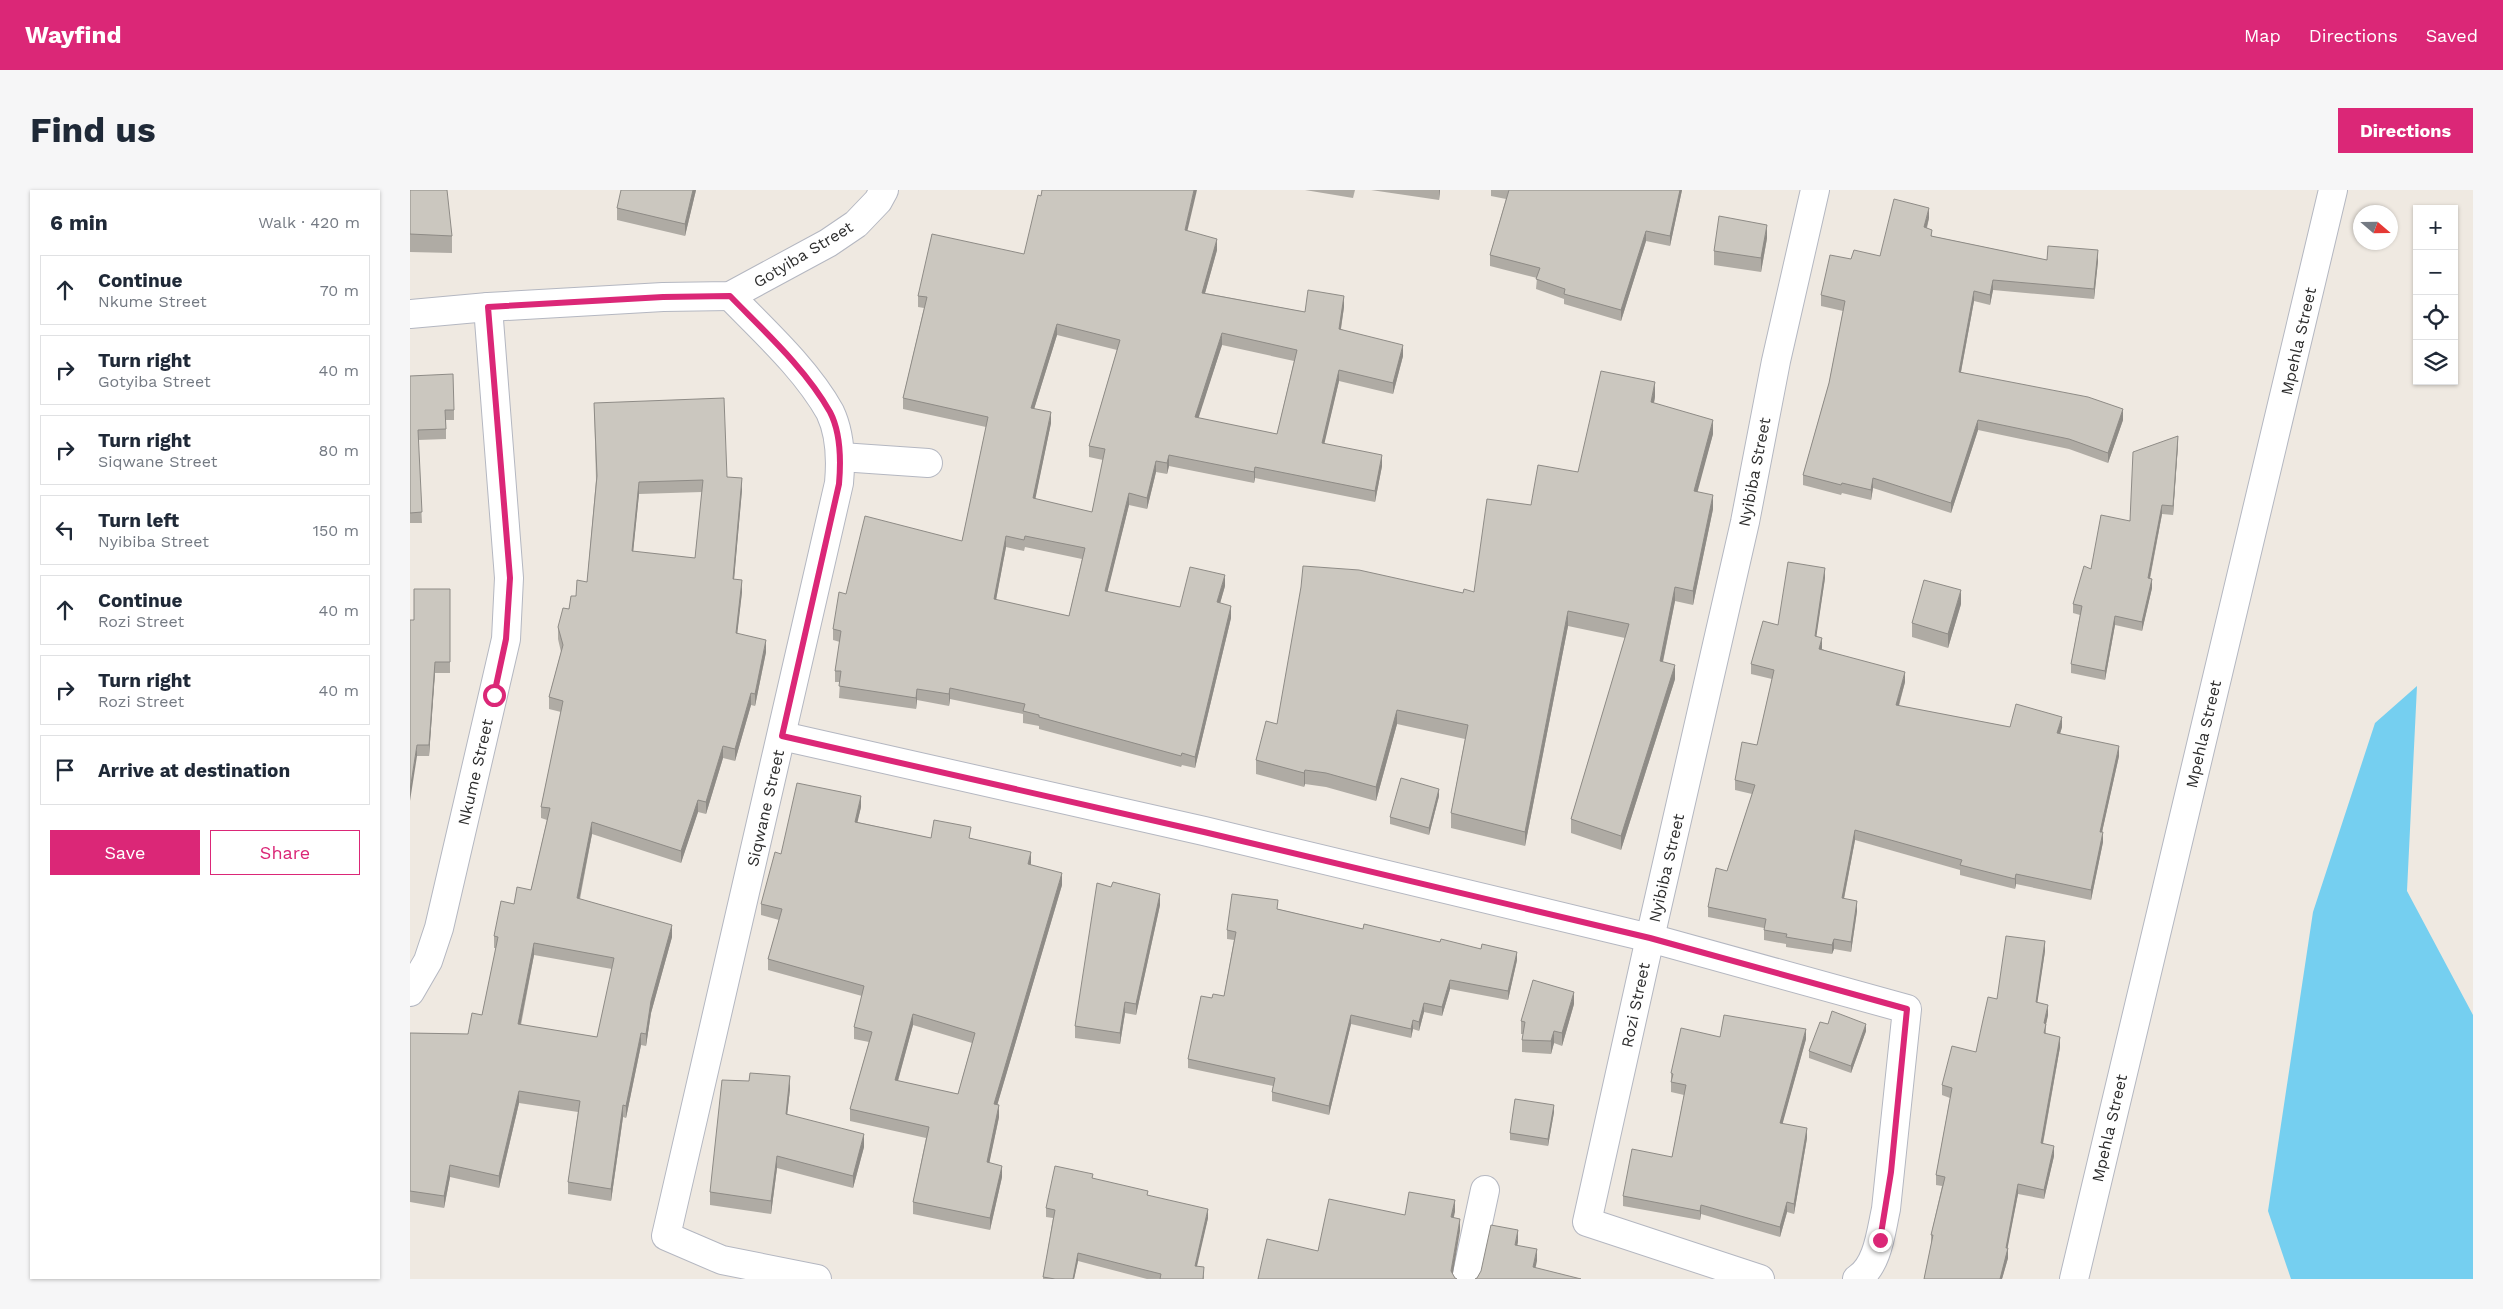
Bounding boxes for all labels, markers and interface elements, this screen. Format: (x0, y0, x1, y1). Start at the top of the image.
text: Wayfind (25, 21, 121, 49)
text: Map (2244, 25, 2281, 46)
text: Directions (2309, 25, 2398, 46)
text: Saved (2426, 25, 2478, 46)
button: Directions (2338, 108, 2473, 153)
text: Find us (30, 109, 156, 151)
north arrow (2353, 205, 2398, 250)
map controls (2413, 205, 2458, 385)
button: + (2413, 205, 2458, 250)
text: 6 min (50, 210, 108, 235)
text: Walk · 420 m (258, 213, 360, 232)
street label: Gotyiba Street (750, 217, 857, 292)
button: − (2413, 250, 2458, 295)
text: Continue (98, 269, 182, 292)
icon: ahead (51, 276, 79, 304)
text: 70 m (320, 281, 359, 300)
street label: Mpehla Street (2277, 285, 2320, 397)
text: Nkume Street (98, 292, 207, 311)
button: locate (2413, 295, 2458, 340)
button: layers (2413, 340, 2458, 385)
text: Turn right (98, 349, 191, 372)
icon: right (51, 356, 79, 384)
text: 40 m (319, 361, 359, 380)
text: Gotyiba Street (98, 372, 211, 391)
street label: Nyibiba Street (1735, 416, 1774, 528)
text: Turn right (98, 429, 191, 452)
icon: right (51, 436, 79, 464)
text: 80 m (318, 441, 359, 460)
text: Siqwane Street (98, 452, 217, 471)
text: Turn left (98, 509, 179, 532)
icon: left (51, 516, 79, 544)
text: 150 m (313, 521, 359, 540)
text: Nyibiba Street (98, 532, 209, 551)
text: Continue (98, 589, 182, 612)
icon: ahead (51, 596, 79, 624)
text: 40 m (319, 601, 359, 620)
text: Rozi Street (98, 612, 184, 631)
text: Turn right (98, 669, 191, 692)
icon: right (51, 676, 79, 704)
street label: Mpehla Street (2182, 678, 2225, 790)
text: 40 m (319, 681, 359, 700)
route start (483, 684, 506, 707)
text: Rozi Street (98, 692, 184, 711)
street label: Nkume Street (454, 717, 497, 827)
street label: Siqwane Street (743, 747, 788, 868)
icon: arrive (51, 756, 79, 784)
text: Arrive at destination (98, 759, 290, 782)
street label: Nyibiba Street (1645, 812, 1688, 924)
button: Save (50, 830, 200, 875)
button: Share (210, 830, 360, 875)
street label: Rozi Street (1617, 961, 1654, 1049)
street label: Mpehla Street (2088, 1072, 2131, 1184)
route end (1869, 1229, 1892, 1252)

